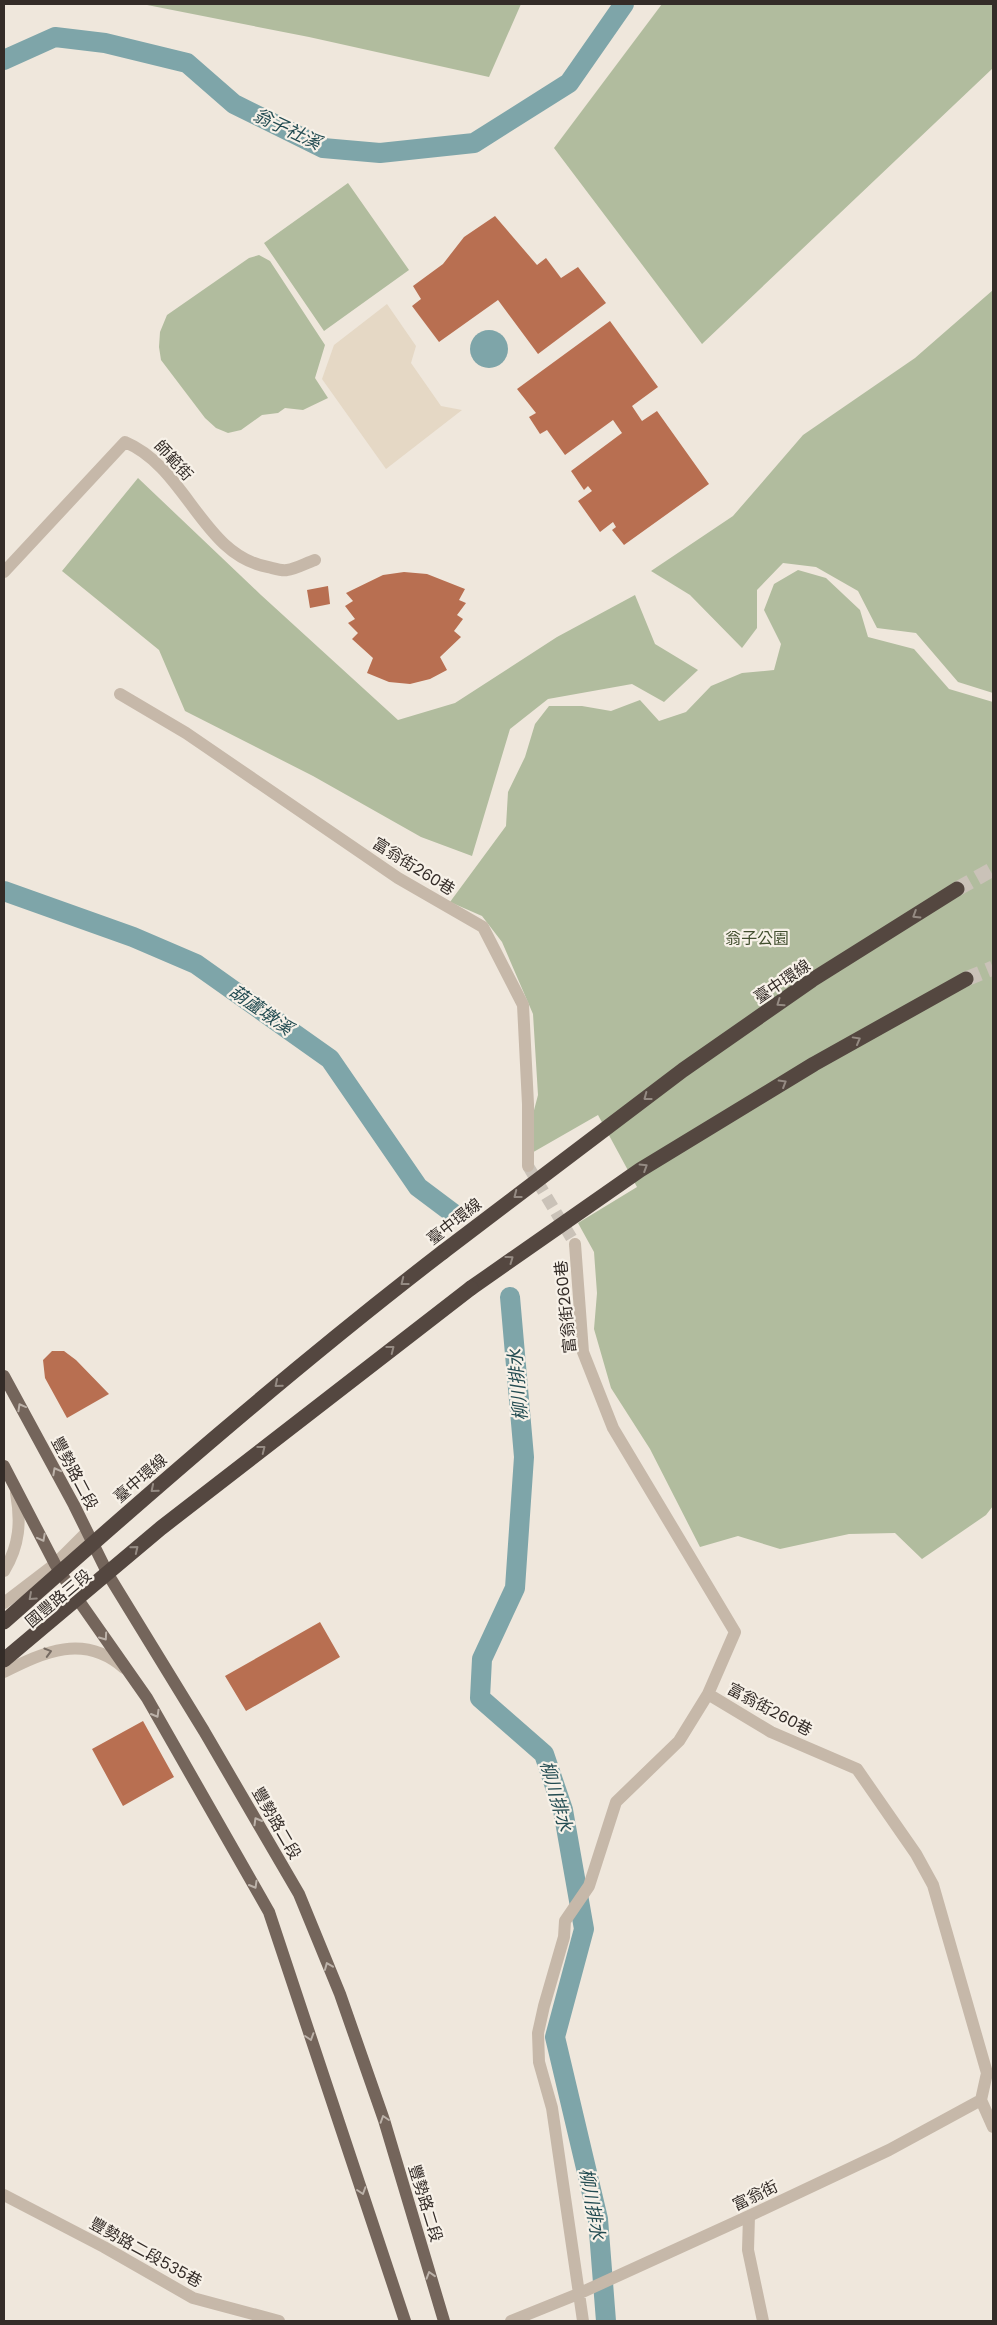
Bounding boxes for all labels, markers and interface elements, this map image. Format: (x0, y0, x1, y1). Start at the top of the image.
water label: 翁子社溪 (249, 102, 328, 156)
street label: 師範街 (149, 435, 198, 486)
street label: 富翁街260巷 (368, 832, 459, 901)
one-way arrow (913, 908, 922, 918)
park label: 翁子公園 (725, 927, 789, 950)
street label: 臺中環線 (749, 954, 815, 1009)
water label: 葫蘆墩溪 (225, 979, 300, 1042)
one-way arrow (776, 997, 786, 1006)
one-way arrow (851, 1036, 860, 1046)
one-way arrow (778, 1079, 787, 1089)
one-way arrow (643, 1091, 653, 1100)
one-way arrow (639, 1164, 648, 1174)
one-way arrow (514, 1189, 523, 1197)
street label: 臺中環線 (422, 1193, 487, 1250)
one-way arrow (505, 1256, 514, 1265)
street label: 富翁街260巷 (549, 1259, 582, 1355)
one-way arrow (400, 1276, 410, 1285)
one-way arrow (385, 1346, 394, 1355)
water label: 柳川排水 (502, 1347, 533, 1422)
one-way arrow (274, 1379, 283, 1388)
one-way arrow (17, 1403, 27, 1412)
street label: 豐勢路二段 (46, 1433, 103, 1514)
one-way arrow (256, 1446, 265, 1454)
street label: 臺中環線 (109, 1449, 172, 1508)
one-way arrow (52, 1467, 62, 1476)
one-way arrow (150, 1484, 159, 1493)
one-way arrow (36, 1532, 46, 1541)
one-way arrow (129, 1546, 138, 1555)
street label: 國豐路三段 (20, 1564, 96, 1633)
one-way arrow (28, 1591, 37, 1600)
one-way arrow (98, 1631, 107, 1641)
one-way arrow (43, 1648, 52, 1658)
street label: 富翁街260巷 (723, 1677, 816, 1742)
one-way arrow (150, 1708, 160, 1717)
water label: 柳川排水 (535, 1758, 579, 1835)
street label: 豐勢路二段 (247, 1783, 307, 1864)
one-way arrow (253, 1817, 263, 1826)
one-way arrow (247, 1880, 257, 1889)
one-way arrow (324, 1962, 335, 1971)
one-way arrow (305, 2032, 315, 2041)
one-way arrow (379, 2115, 389, 2124)
street label: 豐勢路二段 (403, 2162, 448, 2245)
water label: 柳川排水 (574, 2166, 611, 2243)
street label: 富翁街 (729, 2175, 782, 2216)
one-way arrow (356, 2187, 366, 2195)
street label: 豐勢路二段535巷 (85, 2212, 206, 2293)
one-way arrow (425, 2270, 436, 2279)

